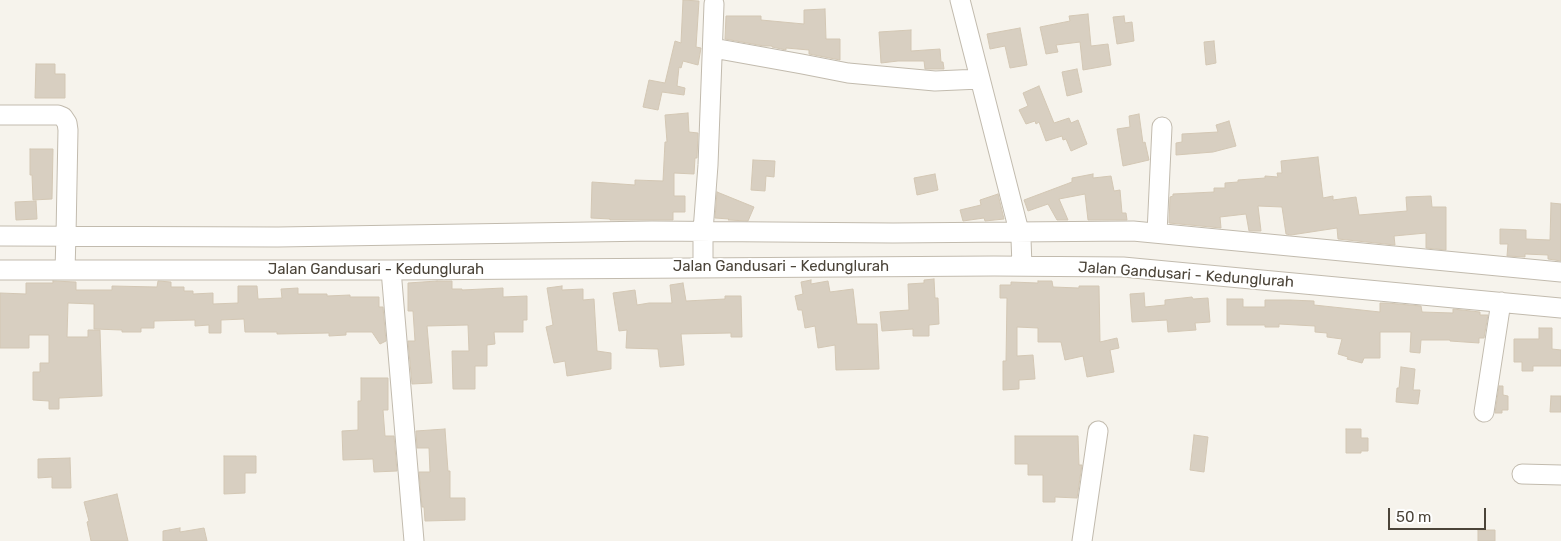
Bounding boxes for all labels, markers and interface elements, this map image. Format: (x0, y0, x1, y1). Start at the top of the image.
street label: Jalan Gandusari - Kedunglurah (673, 258, 889, 276)
street label: Jalan Gandusari - Kedunglurah (1077, 258, 1295, 292)
street label: Jalan Gandusari - Kedunglurah (268, 261, 484, 279)
scale bar (1391, 498, 1488, 530)
text: 50 m (1396, 508, 1431, 526)

